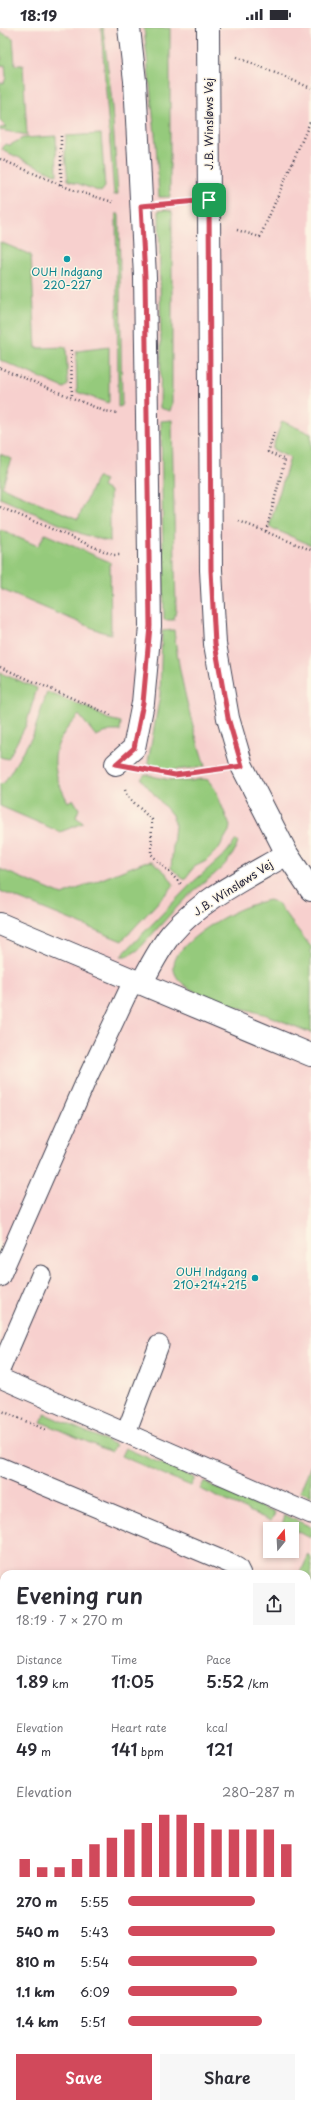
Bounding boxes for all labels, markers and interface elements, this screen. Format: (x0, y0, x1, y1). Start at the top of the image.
text: 18:19 (20, 3, 57, 26)
street label: J.B. Winsløws Vej (200, 78, 217, 170)
pin (192, 183, 226, 217)
icon: arrive (198, 189, 220, 211)
marker: OUH Indgang 220-227 (62, 254, 72, 264)
place label: OUH Indgang 220-227 (31, 263, 103, 293)
street label: J.B. Winsløws Vej (189, 855, 276, 920)
place label: OUH Indgang 210+214+215 (173, 1263, 247, 1293)
marker: OUH Indgang 210+214+215 (250, 1273, 260, 1283)
north arrow (263, 1522, 299, 1558)
map controls (263, 1522, 299, 1558)
text: Evening run (16, 1578, 143, 1611)
button: share (253, 1583, 295, 1625)
text: 18:19 · 7 × 270 m (16, 1610, 123, 1629)
text: Distance (16, 1651, 62, 1668)
text: Time (111, 1651, 137, 1668)
text: Pace (206, 1651, 231, 1668)
text: 1.89 (16, 1668, 49, 1694)
text: 11:05 (111, 1668, 154, 1694)
text: 5:52 (206, 1668, 244, 1694)
text: km (49, 1675, 69, 1692)
text: /km (244, 1675, 269, 1692)
text: Elevation (16, 1719, 63, 1736)
text: Heart rate (111, 1719, 167, 1736)
text: kcal (206, 1719, 228, 1736)
text: 49 (16, 1736, 37, 1762)
text: 141 (111, 1736, 137, 1762)
text: 121 (206, 1736, 233, 1762)
text: m (37, 1743, 51, 1760)
text: bpm (137, 1743, 164, 1760)
text: Elevation (16, 1782, 72, 1801)
text: 280–287 m (222, 1782, 295, 1801)
text: 270 m (16, 1892, 57, 1911)
text: 5:55 (80, 1892, 109, 1911)
text: 540 m (16, 1922, 59, 1941)
text: 5:43 (80, 1922, 109, 1941)
text: 810 m (16, 1952, 55, 1971)
text: 5:54 (80, 1952, 109, 1971)
text: 1.1 km (16, 1982, 55, 2001)
text: 6:09 (80, 1982, 110, 2001)
text: 1.4 km (16, 2012, 59, 2031)
text: 5:51 (80, 2012, 106, 2031)
button: Save (16, 2054, 152, 2100)
button: Share (160, 2054, 295, 2100)

